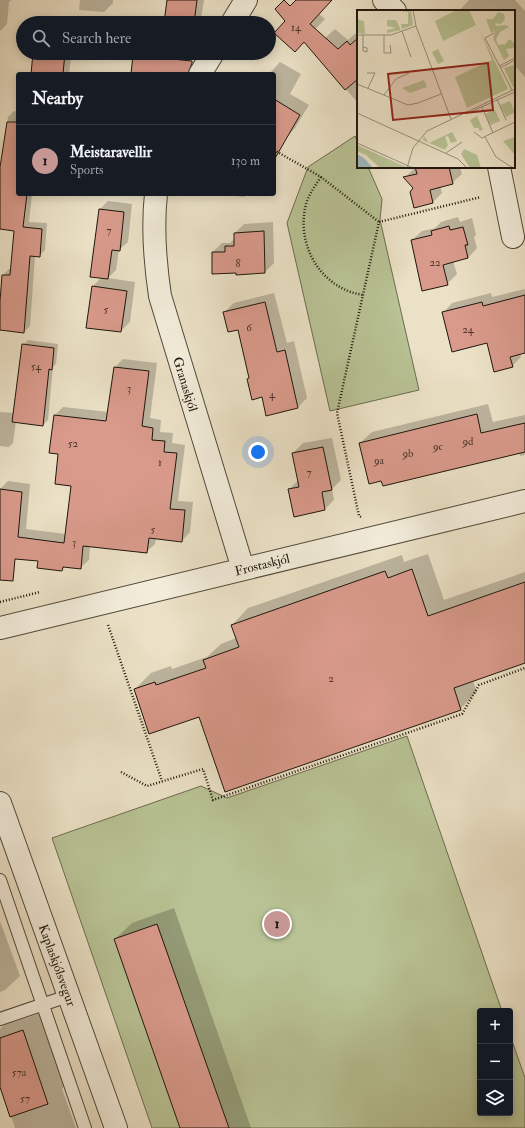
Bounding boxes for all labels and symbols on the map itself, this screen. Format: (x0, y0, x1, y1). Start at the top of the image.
inset map (357, 10, 515, 168)
house number: 14 (291, 21, 302, 34)
house number: 7 (106, 224, 112, 237)
house number: 22 (429, 256, 441, 269)
house number: 8 (235, 257, 241, 270)
house number: 5 (104, 303, 109, 316)
house number: 6 (246, 321, 253, 334)
house number: 24 (462, 323, 475, 336)
street label: Granaskjól (169, 355, 201, 414)
house number: 54 (31, 360, 42, 373)
house number: 3 (127, 382, 131, 395)
house number: 4 (269, 388, 276, 401)
house number: 9d (461, 435, 474, 448)
house number: 52 (68, 437, 79, 450)
house number: 9c (432, 440, 444, 453)
your location (248, 442, 268, 462)
house number: 9b (401, 447, 414, 460)
house number: 9a (373, 454, 385, 467)
house number: 1 (158, 456, 162, 469)
house number: 7 (306, 466, 312, 479)
house number: 5 (151, 523, 156, 536)
house number: 3 (72, 536, 76, 549)
street label: Frostaskjól (233, 550, 292, 580)
house number: 2 (328, 672, 334, 685)
pin: 1 (264, 909, 290, 939)
street label: Kaplaskjólsvegur (34, 922, 79, 1009)
house number: 57a (12, 1066, 27, 1079)
house number: 57 (20, 1092, 30, 1105)

